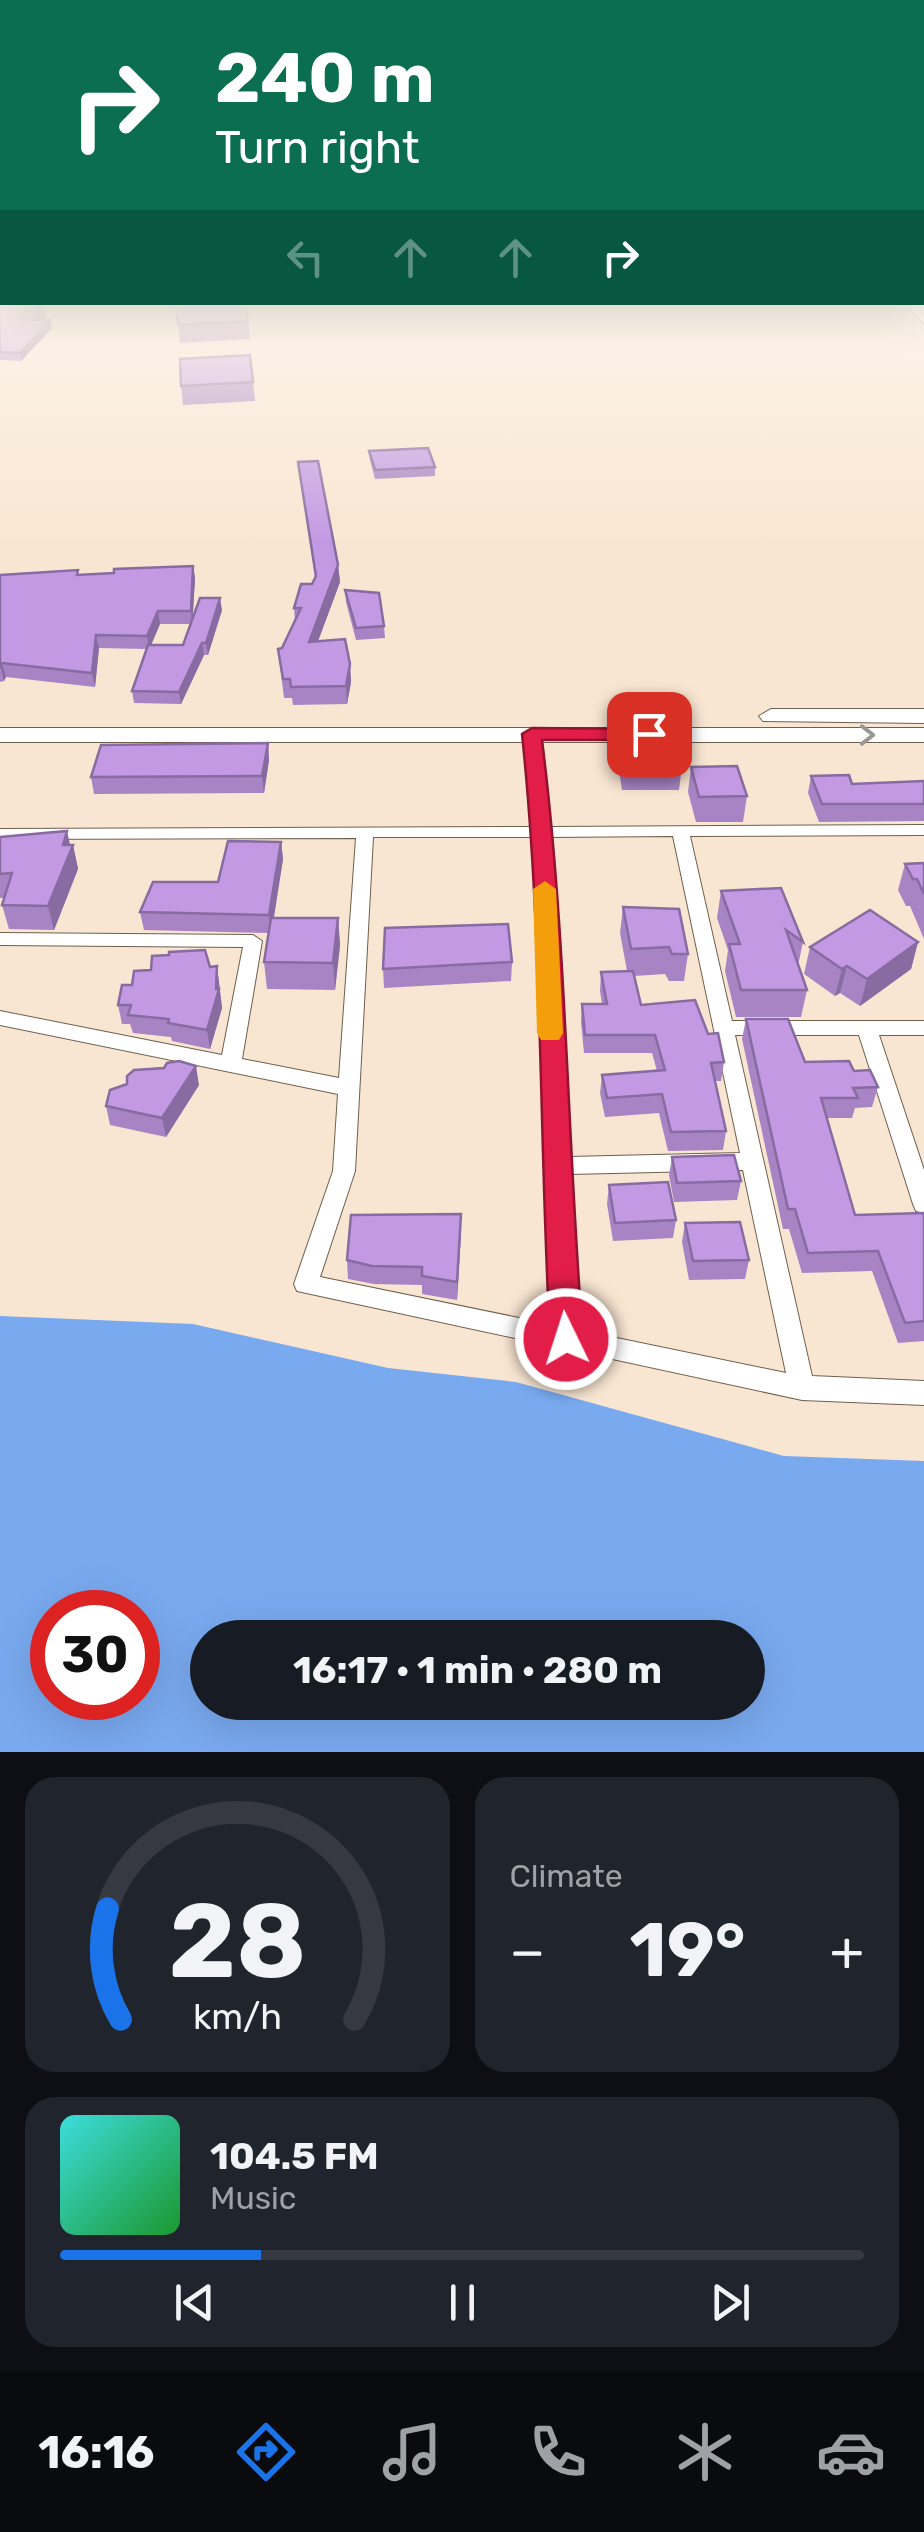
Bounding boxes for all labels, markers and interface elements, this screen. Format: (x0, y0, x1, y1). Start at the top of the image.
text: 240 m (215, 37, 435, 120)
icon: right (50, 40, 180, 170)
text: Turn right (215, 121, 419, 174)
icon: left (278, 230, 333, 285)
icon: ahead (383, 230, 438, 285)
icon: ahead (488, 230, 543, 285)
icon: right (593, 230, 648, 285)
pin (607, 692, 692, 777)
icon: arrive (622, 707, 677, 762)
one-way arrow (860, 724, 876, 746)
position arrow (514, 1287, 618, 1391)
speed limit sign: 30 (30, 1590, 160, 1720)
text: 16:17 · 1 min · 280 m (293, 1647, 662, 1693)
text: Climate (510, 1857, 623, 1895)
text: 28 (168, 1880, 306, 2003)
text: 19° (629, 1906, 746, 1995)
text: − (510, 1919, 545, 1984)
text: + (830, 1919, 864, 1984)
text: km/h (193, 1996, 282, 2038)
text: 104.5 FM (210, 2133, 379, 2179)
text: Music (210, 2179, 296, 2217)
icon: previous (167, 2275, 222, 2330)
icon: pause (435, 2275, 490, 2330)
icon: next (703, 2275, 758, 2330)
icon: directions (231, 2417, 301, 2487)
icon: music (377, 2417, 447, 2487)
icon: phone (523, 2417, 593, 2487)
icon: climate (670, 2417, 740, 2487)
icon: car (816, 2417, 886, 2487)
text: 16:16 (38, 2426, 155, 2479)

